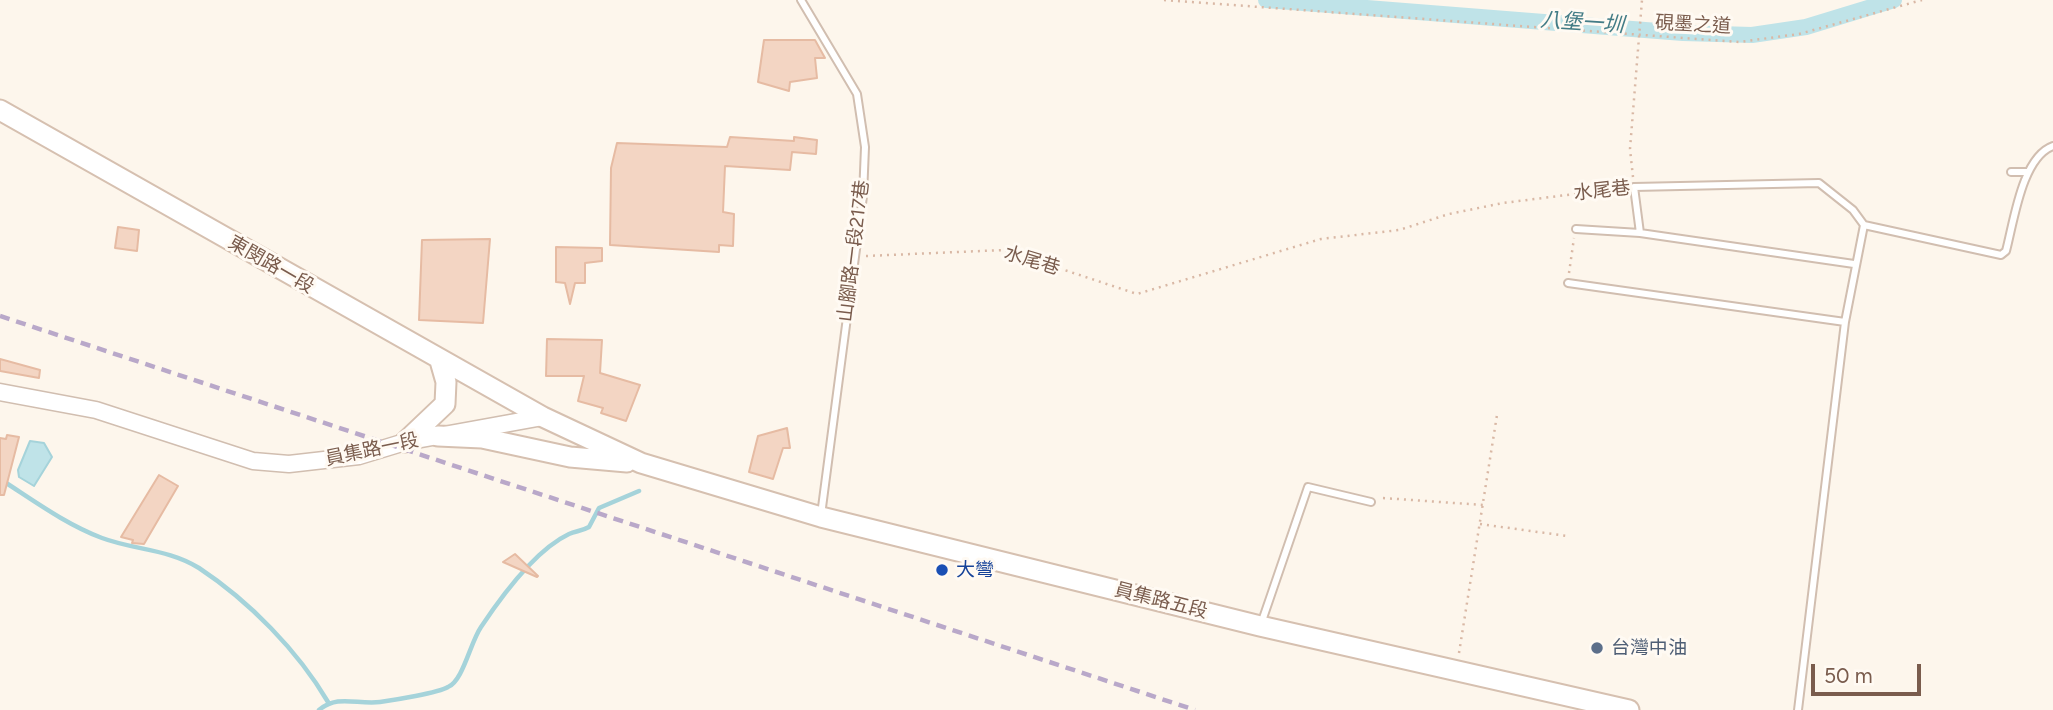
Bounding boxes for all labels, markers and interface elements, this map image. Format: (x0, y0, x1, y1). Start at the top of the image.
water label: 八堡一圳 (1539, 8, 1625, 38)
street label: 硯墨之道 (1654, 12, 1732, 38)
street label: 水尾巷 (1572, 177, 1632, 205)
street label: 山腳路一段217巷 (834, 179, 874, 323)
street label: 東閔路一段 (224, 231, 318, 299)
street label: 水尾巷 (1001, 242, 1063, 280)
street label: 員集路一段 (323, 429, 421, 471)
place label: 大彎 (956, 559, 994, 581)
marker: 大彎 (934, 562, 950, 578)
street label: 員集路五段 (1112, 578, 1210, 624)
place label: 台灣中油 (1611, 637, 1687, 659)
marker: 台灣中油 (1589, 640, 1605, 656)
scale bar (1815, 650, 1925, 694)
text: 50 m (1824, 663, 1873, 688)

